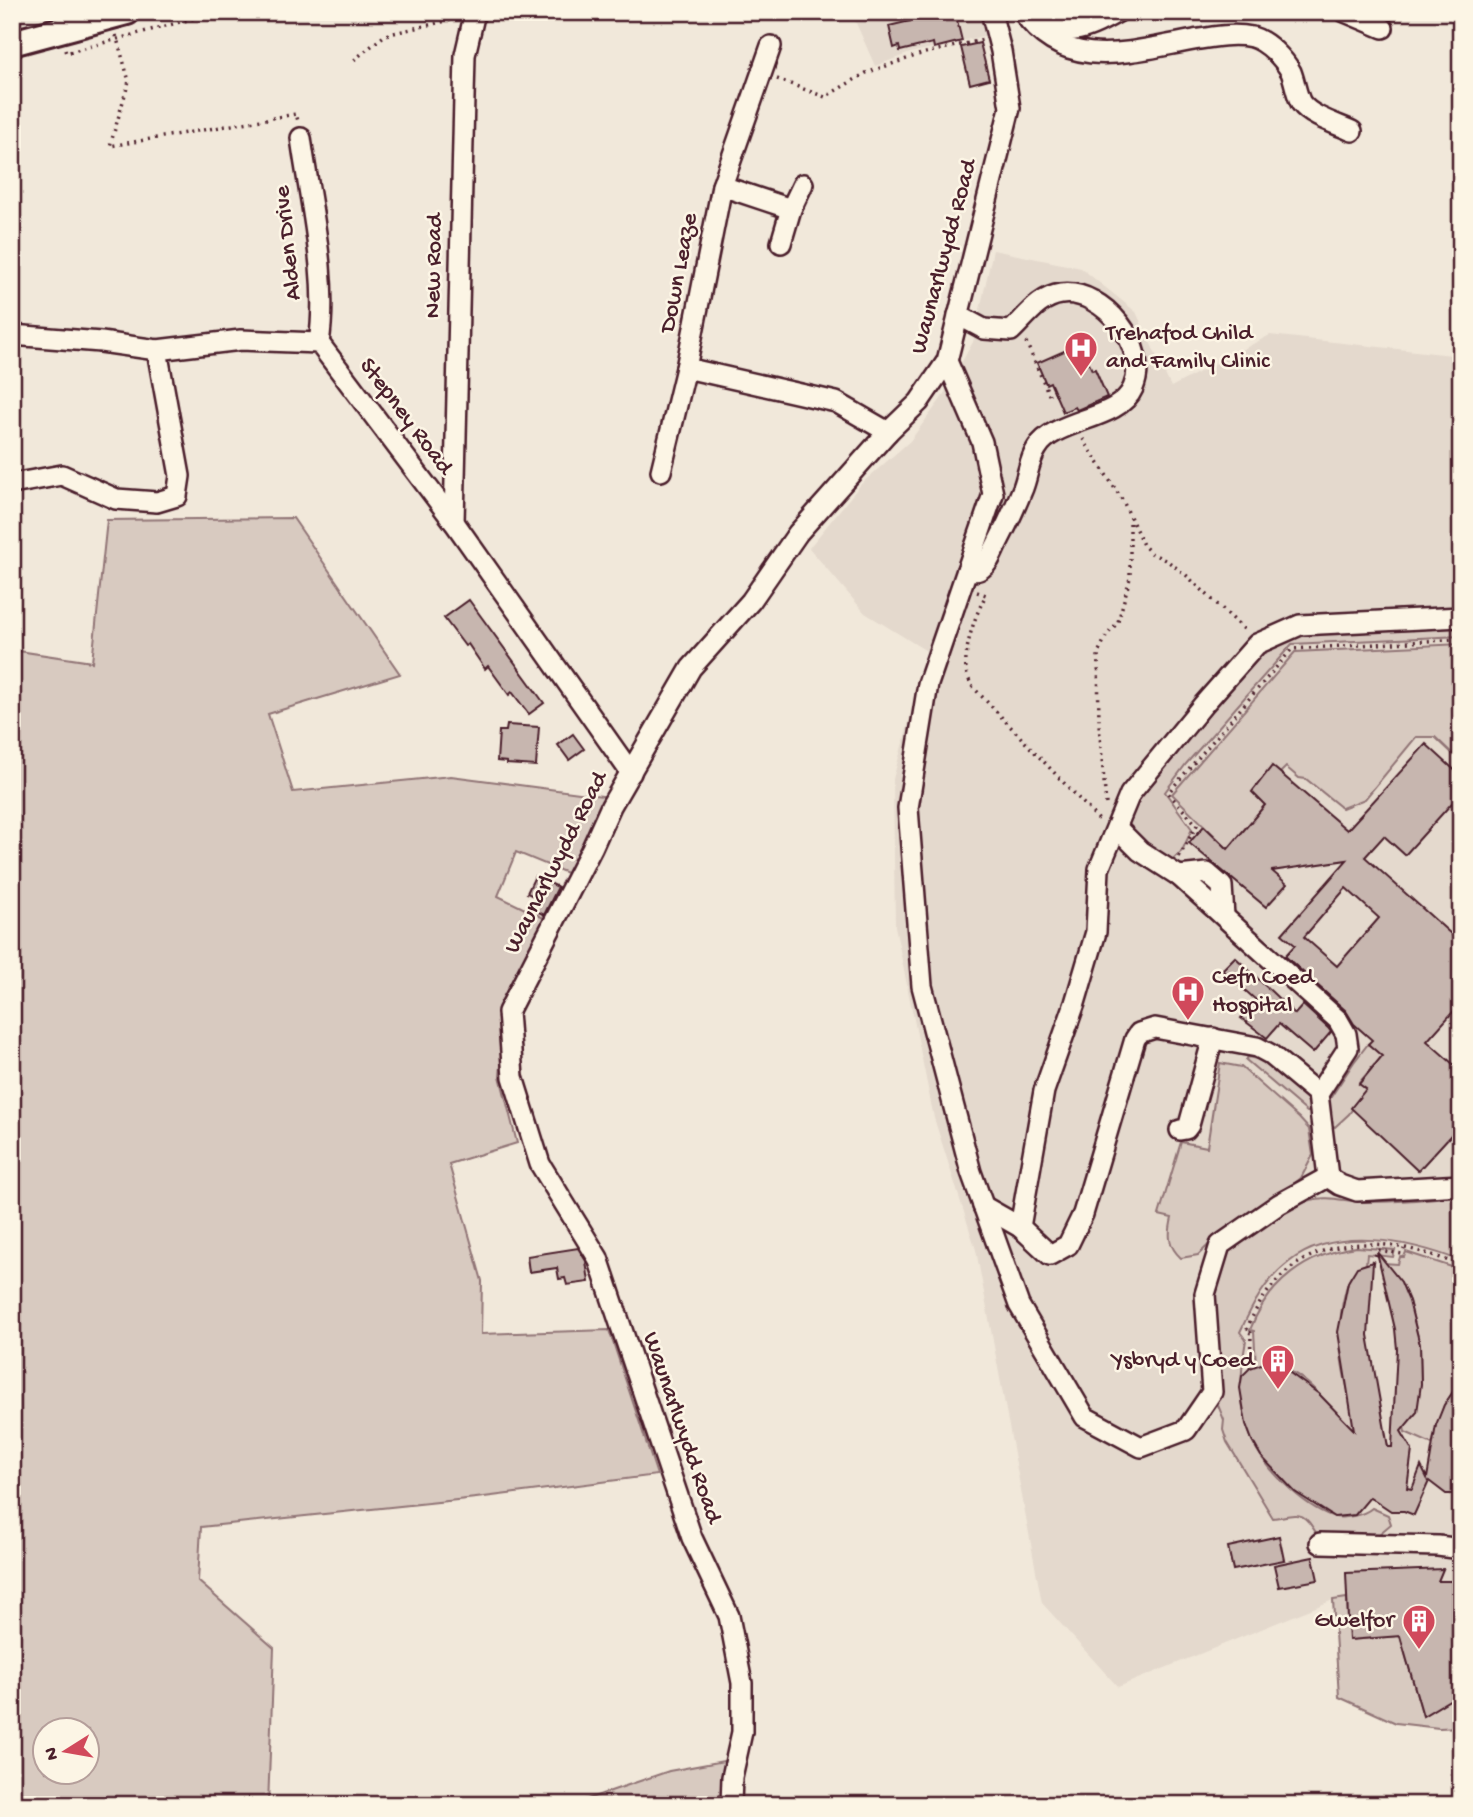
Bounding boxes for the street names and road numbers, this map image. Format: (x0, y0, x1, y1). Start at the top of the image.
street label: Waunarlwydd Road (905, 155, 985, 357)
street label: Alden Drive (268, 184, 309, 302)
street label: Down Leaze (654, 210, 706, 337)
street label: New Road (420, 211, 450, 319)
street label: Stepney Road (352, 353, 460, 483)
street label: Waunarlwydd Road (499, 766, 616, 959)
street label: Waunarlwydd Road (635, 1329, 728, 1529)

